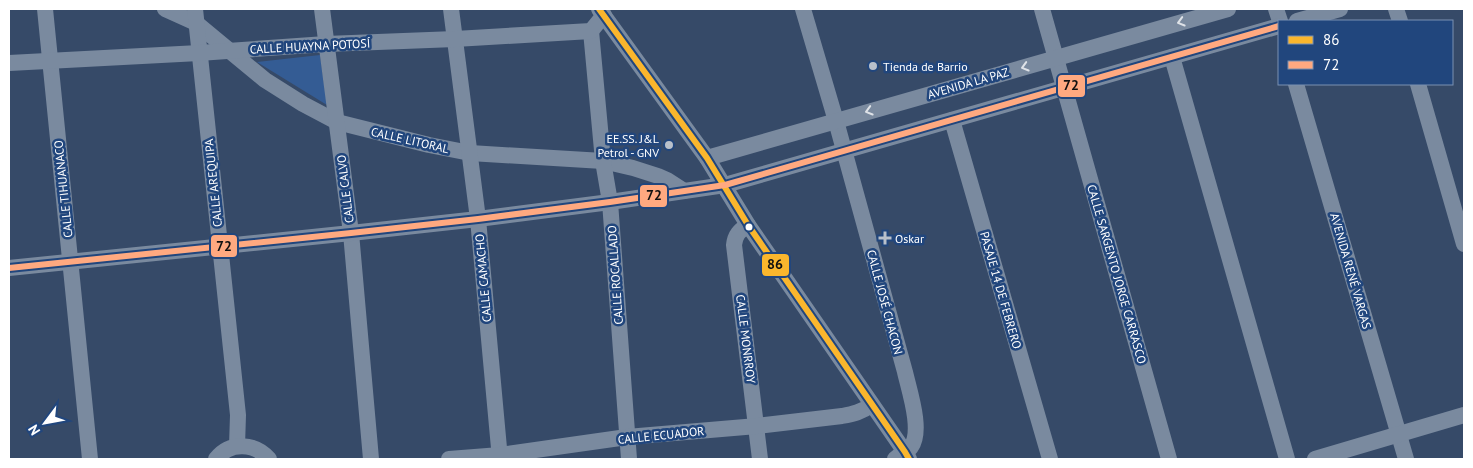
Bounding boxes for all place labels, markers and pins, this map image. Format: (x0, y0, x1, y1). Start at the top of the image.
place label: Tienda de Barrio (883, 59, 968, 74)
marker: Tienda de Barrio (867, 60, 879, 72)
place label: EE.SS. J&L Petrol - GNV (597, 131, 659, 160)
marker: EE.SS. J&L Petrol - GNV (663, 139, 675, 151)
unlabelled marker (744, 222, 754, 232)
place label: Oskar (895, 231, 924, 246)
marker: Oskar (879, 232, 891, 244)

